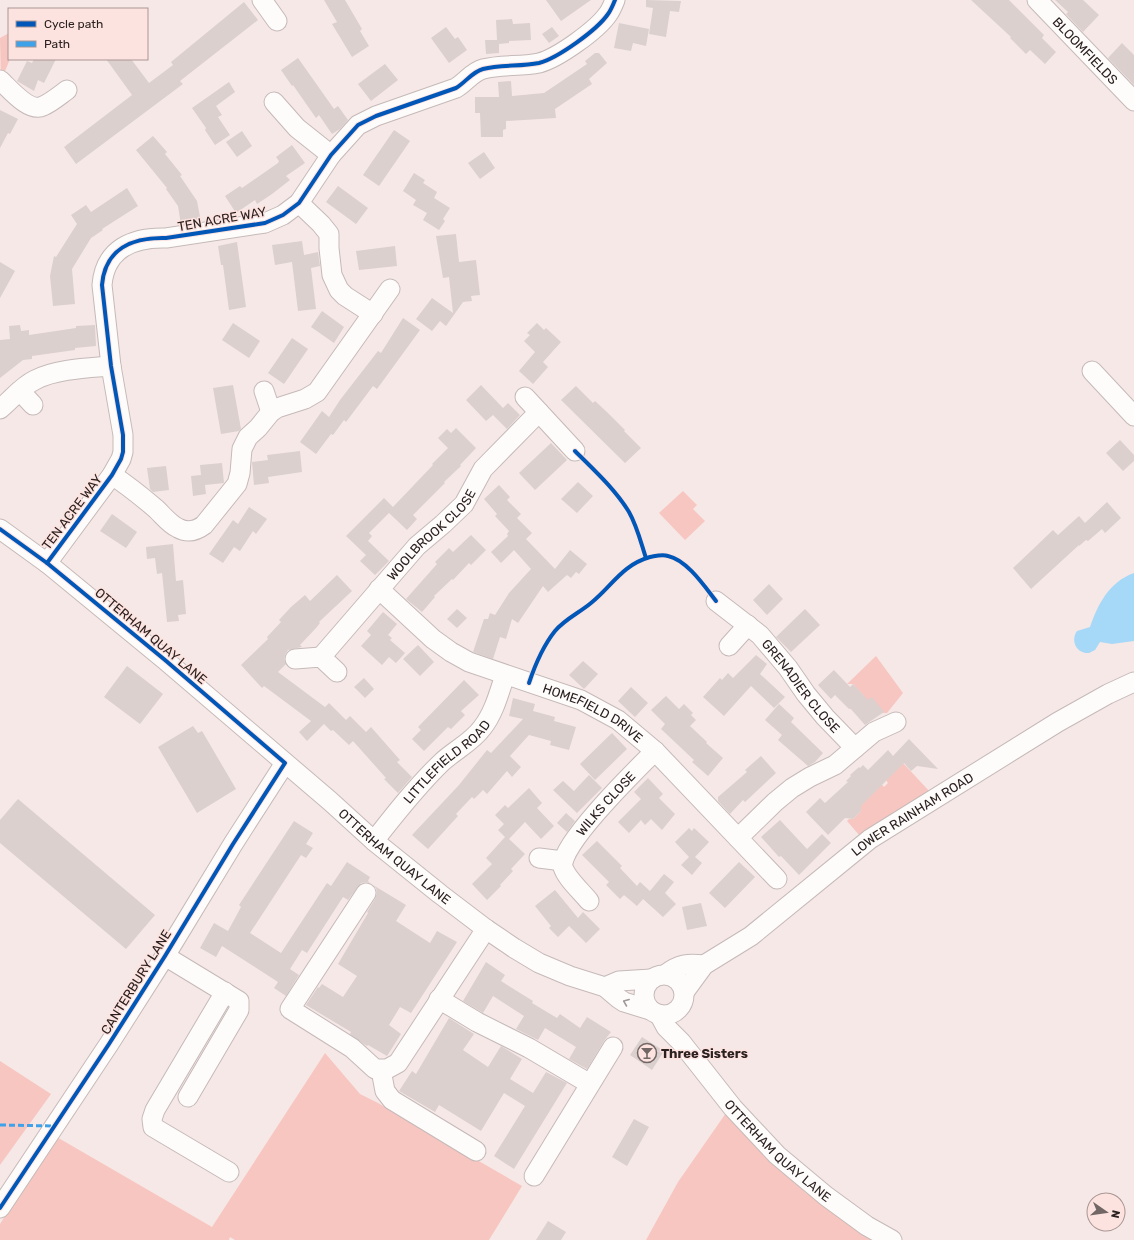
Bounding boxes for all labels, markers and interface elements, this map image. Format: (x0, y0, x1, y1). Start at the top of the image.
legend (8, 8, 148, 60)
street label: BLOOMFIELDS (1050, 14, 1121, 87)
text: Cycle path (44, 17, 103, 31)
text: Path (44, 37, 70, 51)
street label: TEN ACRE WAY (176, 204, 268, 234)
street label: TEN ACRE WAY (39, 471, 105, 552)
street label: WOOLBROOK CLOSE (383, 486, 478, 583)
street label: OTTERHAM QUAY LANE (92, 585, 210, 687)
street label: GRENADIER CLOSE (759, 636, 843, 736)
street label: HOMEFIELD DRIVE (541, 680, 646, 745)
street label: LITTLEFIELD ROAD (400, 717, 493, 806)
street label: WILKS CLOSE (573, 768, 638, 839)
street label: LOWER RAINHAM ROAD (848, 769, 976, 859)
street label: OTTERHAM QUAY LANE (336, 805, 454, 907)
street label: CANTERBURY LANE (98, 927, 174, 1037)
one-way arrow (622, 998, 629, 1006)
bar icon: Three Sisters (636, 1042, 658, 1064)
place label: Three Sisters (661, 1046, 748, 1061)
street label: OTTERHAM QUAY LANE (722, 1097, 834, 1205)
north arrow (1086, 1192, 1126, 1232)
text: N (1108, 1209, 1122, 1220)

